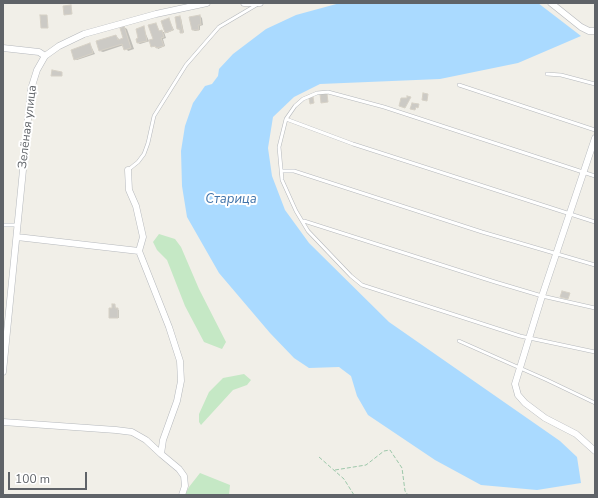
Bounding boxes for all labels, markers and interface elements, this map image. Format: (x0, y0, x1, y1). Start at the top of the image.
street label: Зелёная улица (16, 84, 40, 170)
water label: Старица (205, 192, 257, 208)
scale bar (10, 464, 89, 490)
text: 100 m (15, 471, 50, 487)

